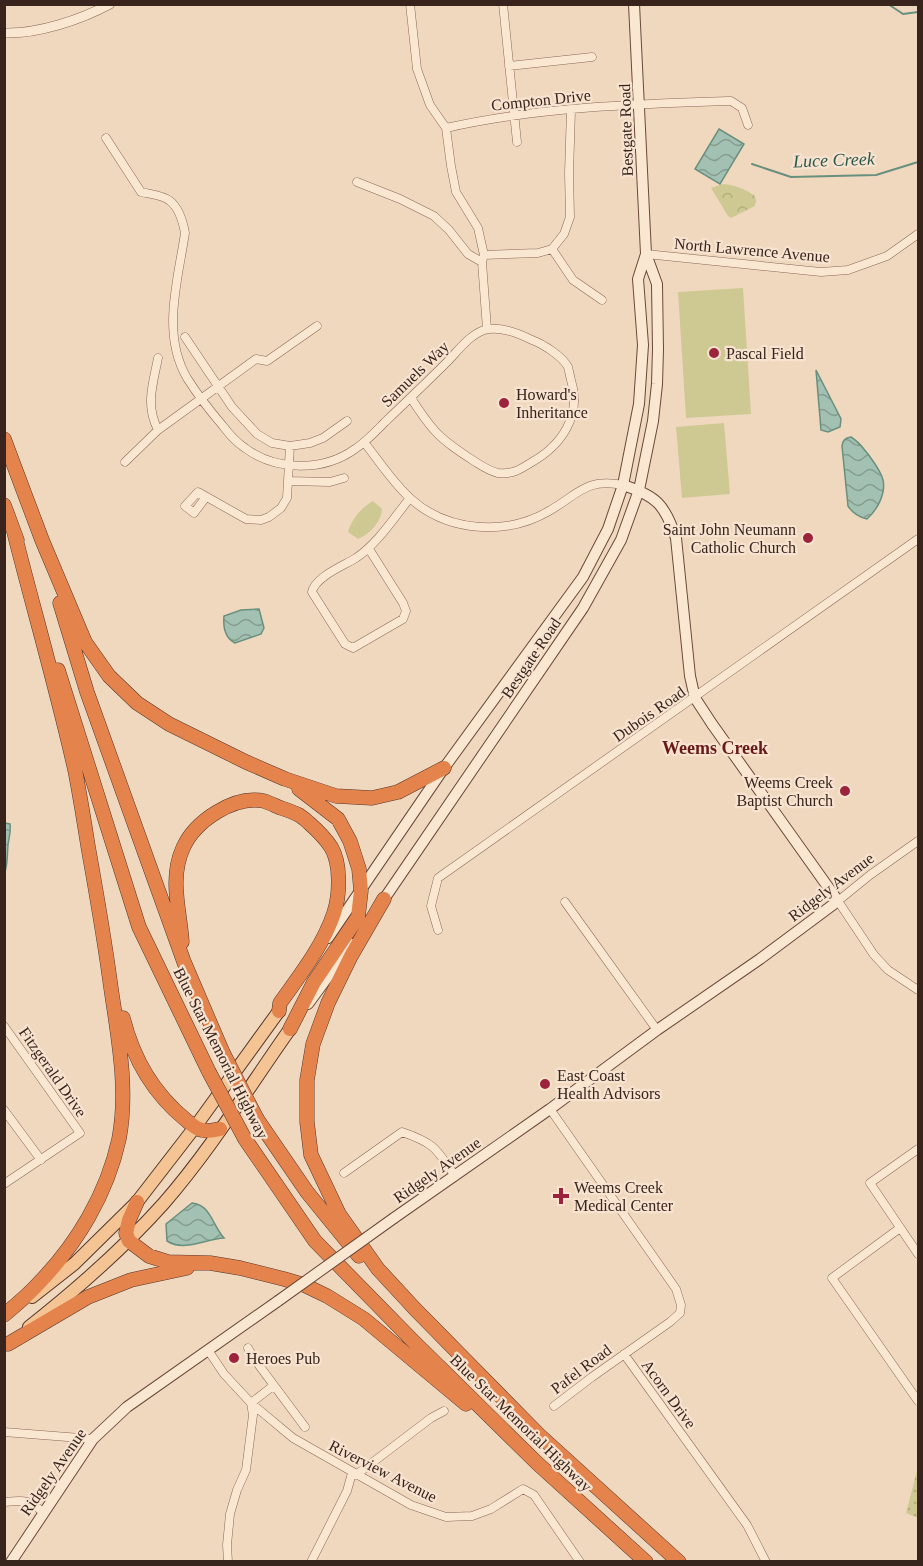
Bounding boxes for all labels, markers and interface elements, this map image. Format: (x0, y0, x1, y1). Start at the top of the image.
street label: Bestgate Road (616, 83, 637, 177)
street label: Compton Drive (490, 86, 592, 115)
water label: Luce Creek (792, 149, 876, 171)
street label: North Lawrence Avenue (674, 235, 830, 265)
street label: Samuels Way (378, 338, 453, 411)
place label: Pascal Field (726, 345, 804, 362)
marker: Pascal Field (707, 346, 721, 360)
place label: Howard's Inheritance (516, 386, 588, 421)
marker: Howard's Inheritance (497, 396, 511, 410)
place label: Saint John Neumann Catholic Church (663, 521, 796, 556)
marker: Saint John Neumann Catholic Church (801, 531, 815, 545)
street label: Bestgate Road (498, 615, 565, 702)
street label: Dubois Road (610, 683, 688, 745)
district label: Weems Creek (662, 738, 768, 758)
place label: Weems Creek Baptist Church (737, 774, 833, 810)
marker: Weems Creek Baptist Church (838, 784, 852, 798)
street label: Ridgely Avenue (785, 849, 878, 925)
street label: Blue Star Memorial Highway (169, 965, 272, 1142)
street label: Fitzgerald Drive (15, 1024, 90, 1121)
place label: East Coast Health Advisors (557, 1067, 661, 1102)
marker: East Coast Health Advisors (538, 1077, 552, 1091)
street label: Ridgely Avenue (390, 1134, 484, 1207)
place label: Weems Creek Medical Center (574, 1179, 674, 1214)
marker: Weems Creek Medical Center (552, 1187, 570, 1205)
street label: Pafel Road (548, 1341, 614, 1397)
place label: Heroes Pub (246, 1350, 320, 1367)
marker: Heroes Pub (227, 1351, 241, 1365)
street label: Blue Star Memorial Highway (446, 1351, 595, 1496)
street label: Acorn Drive (638, 1356, 700, 1432)
street label: Ridgely Avenue (17, 1425, 90, 1519)
street label: Riverview Avenue (326, 1437, 440, 1505)

